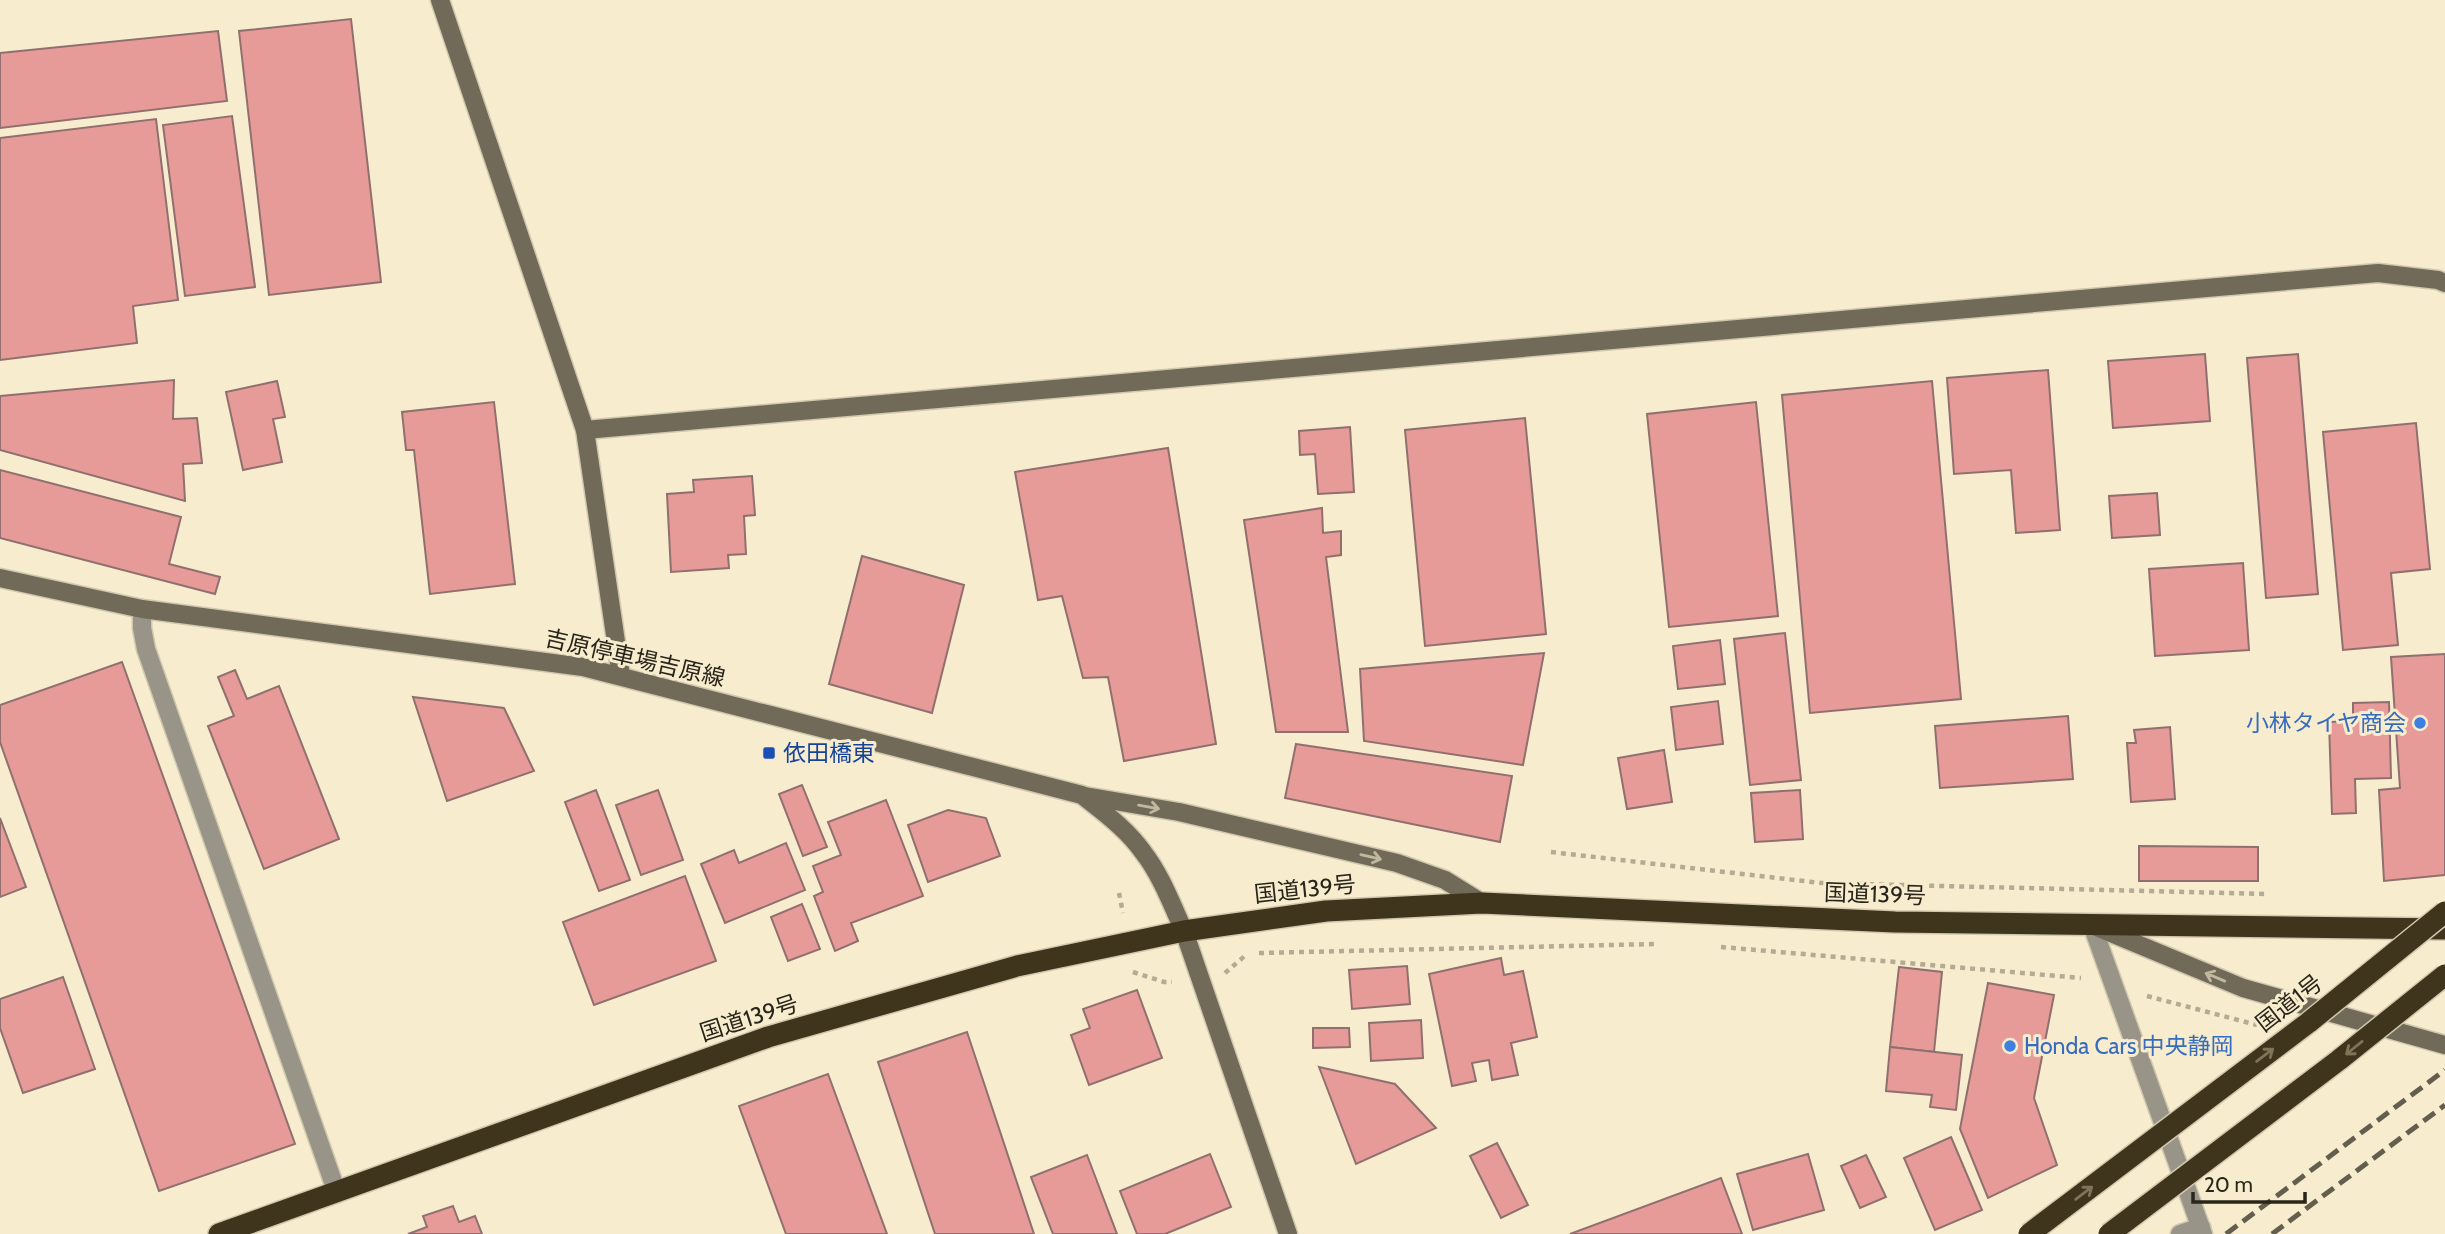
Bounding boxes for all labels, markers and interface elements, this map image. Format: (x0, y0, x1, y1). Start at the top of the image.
street label: 吉原停車場吉原線 (542, 624, 728, 692)
place label: 小林タイヤ商会 (2246, 709, 2406, 737)
marker: 小林タイヤ商会 (2412, 715, 2428, 731)
place label: 依田橋東 (783, 739, 875, 767)
marker: 依田橋東 (761, 745, 777, 761)
one-way arrow (1137, 801, 1160, 814)
one-way arrow (1359, 850, 1382, 864)
street label: 国道139号 (1253, 870, 1357, 908)
street label: 国道139号 (1824, 878, 1926, 910)
street label: 国道1号 (2250, 968, 2328, 1038)
one-way arrow (2205, 970, 2227, 983)
street label: 国道139号 (696, 989, 802, 1047)
place label: Honda Cars 中央静岡 (2024, 1032, 2234, 1060)
marker: Honda Cars 中央静岡 (2002, 1038, 2018, 1054)
one-way arrow (2345, 1041, 2363, 1056)
one-way arrow (2255, 1048, 2274, 1063)
scale bar (2193, 1160, 2305, 1204)
text: 20 m (2204, 1172, 2253, 1197)
one-way arrow (2074, 1185, 2093, 1200)

